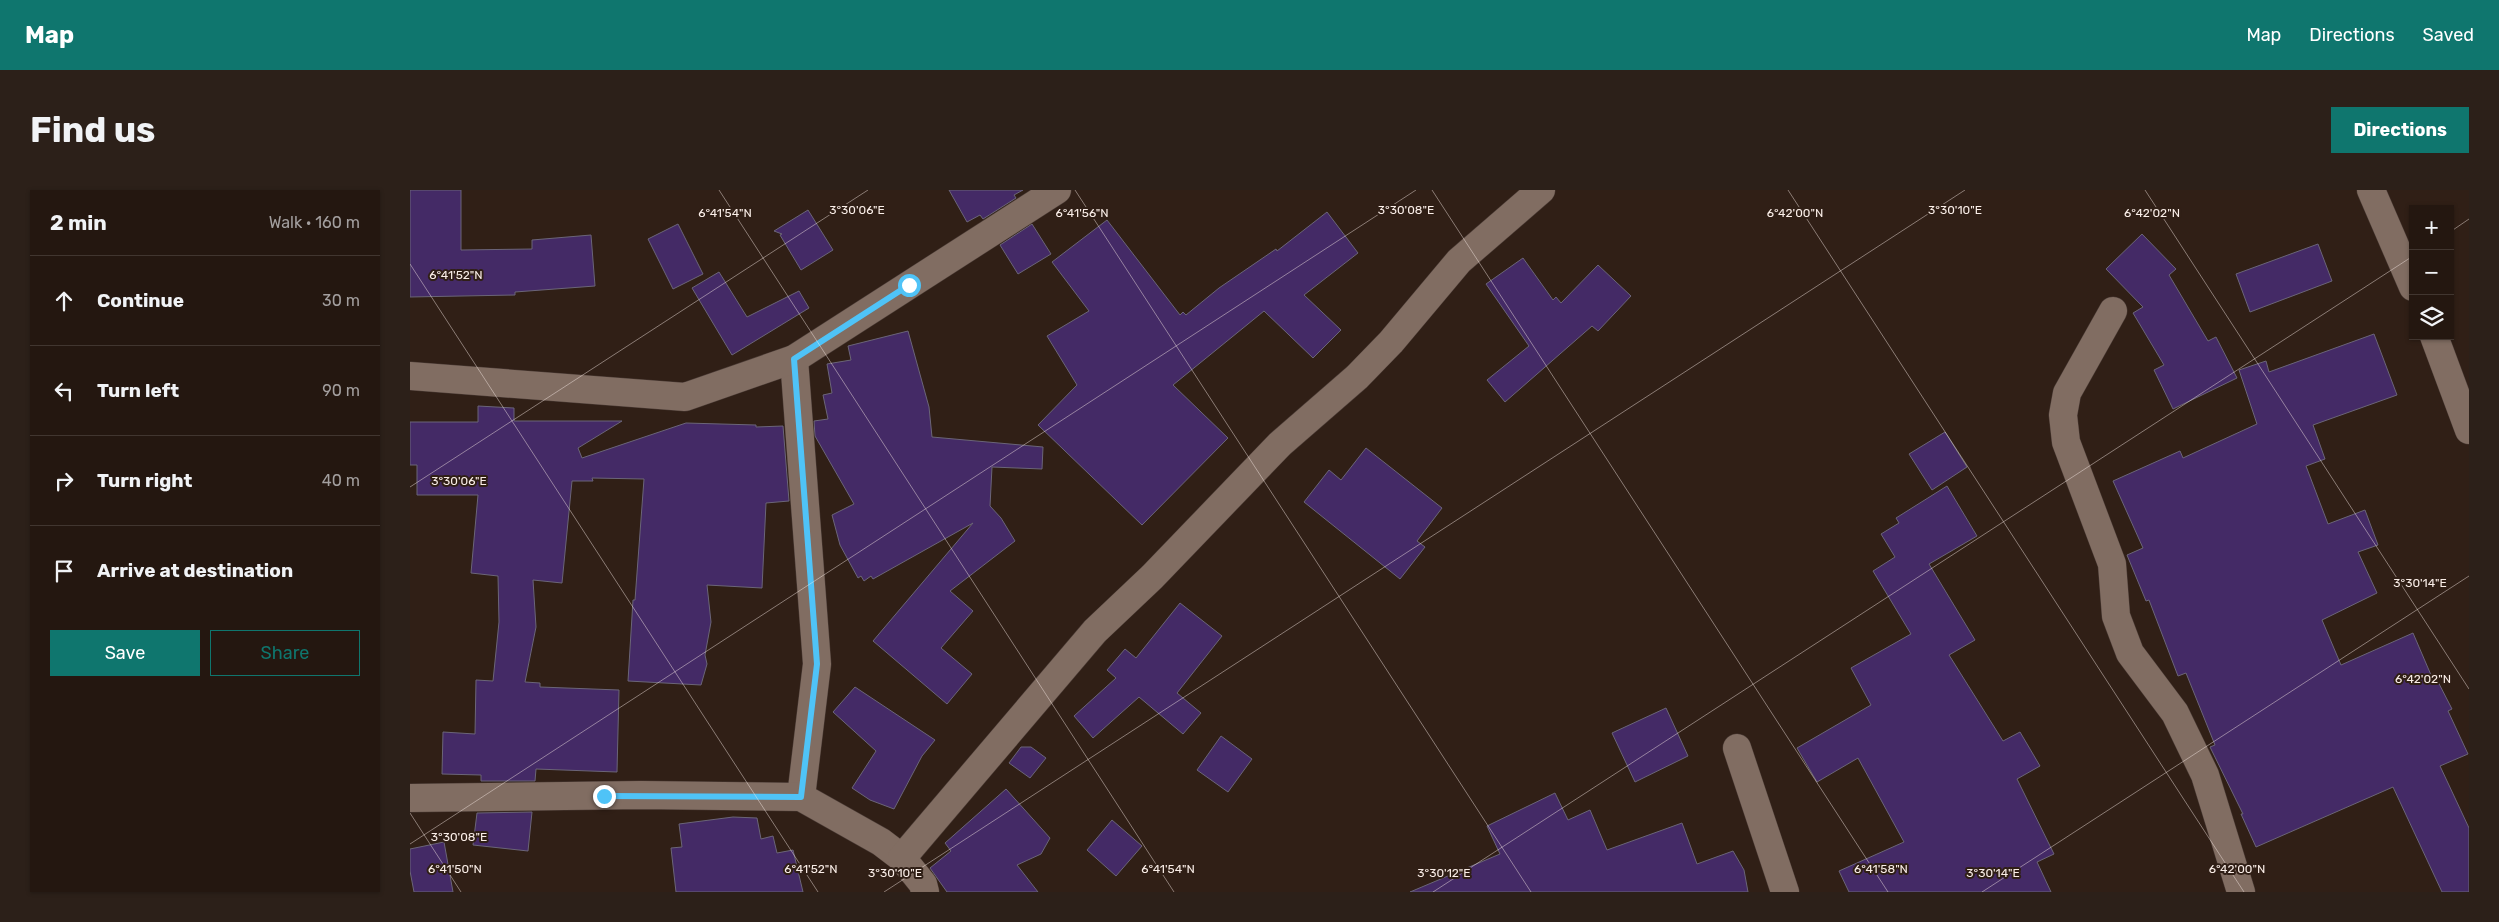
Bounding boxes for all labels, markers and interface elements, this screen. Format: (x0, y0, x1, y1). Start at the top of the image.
text: Map (25, 21, 74, 49)
text: Map (2246, 24, 2281, 46)
text: Directions (2309, 24, 2395, 46)
text: Saved (2423, 24, 2474, 46)
button: Directions (2331, 107, 2469, 153)
text: Find us (30, 109, 155, 151)
text: 3°30'06"E (829, 203, 885, 217)
text: 3°30'08"E (1378, 203, 1434, 217)
text: 3°30'10"E (1928, 203, 1982, 217)
map controls (2409, 205, 2454, 340)
button: + (2409, 205, 2454, 250)
text: 6°41'54"N (698, 206, 752, 220)
text: 6°41'56"N (1055, 206, 1109, 220)
text: 6°42'00"N (1767, 206, 1823, 220)
text: 6°42'02"N (2124, 206, 2180, 220)
text: 2 min (50, 210, 107, 235)
text: Walk · 160 m (269, 213, 360, 232)
button: − (2409, 250, 2454, 295)
text: 6°41'52"N (429, 268, 483, 282)
route start (898, 274, 921, 297)
icon: ahead (50, 287, 78, 315)
text: Continue (97, 289, 184, 312)
text: 30 m (322, 291, 360, 310)
button: layers (2409, 295, 2454, 340)
icon: left (50, 377, 78, 405)
text: Turn left (97, 379, 179, 402)
text: 90 m (322, 381, 360, 400)
icon: right (50, 467, 78, 495)
text: Turn right (97, 469, 192, 492)
text: 40 m (322, 471, 360, 490)
text: 3°30'06"E (431, 474, 487, 488)
icon: arrive (50, 557, 78, 585)
text: Arrive at destination (97, 559, 293, 582)
text: 3°30'14"E (2393, 576, 2447, 590)
button: Save (50, 630, 200, 676)
button: Share (210, 630, 360, 676)
text: 6°42'02"N (2395, 672, 2451, 686)
route end (593, 785, 616, 808)
text: 3°30'08"E (431, 830, 487, 844)
text: 6°41'50"N (428, 862, 482, 876)
text: 6°41'52"N (784, 862, 838, 876)
text: 6°41'54"N (1141, 862, 1195, 876)
text: 6°41'58"N (1854, 862, 1908, 876)
text: 6°42'00"N (2209, 862, 2265, 876)
text: 3°30'10"E (868, 866, 922, 880)
text: 3°30'12"E (1417, 866, 1471, 880)
text: 3°30'14"E (1966, 866, 2020, 880)

